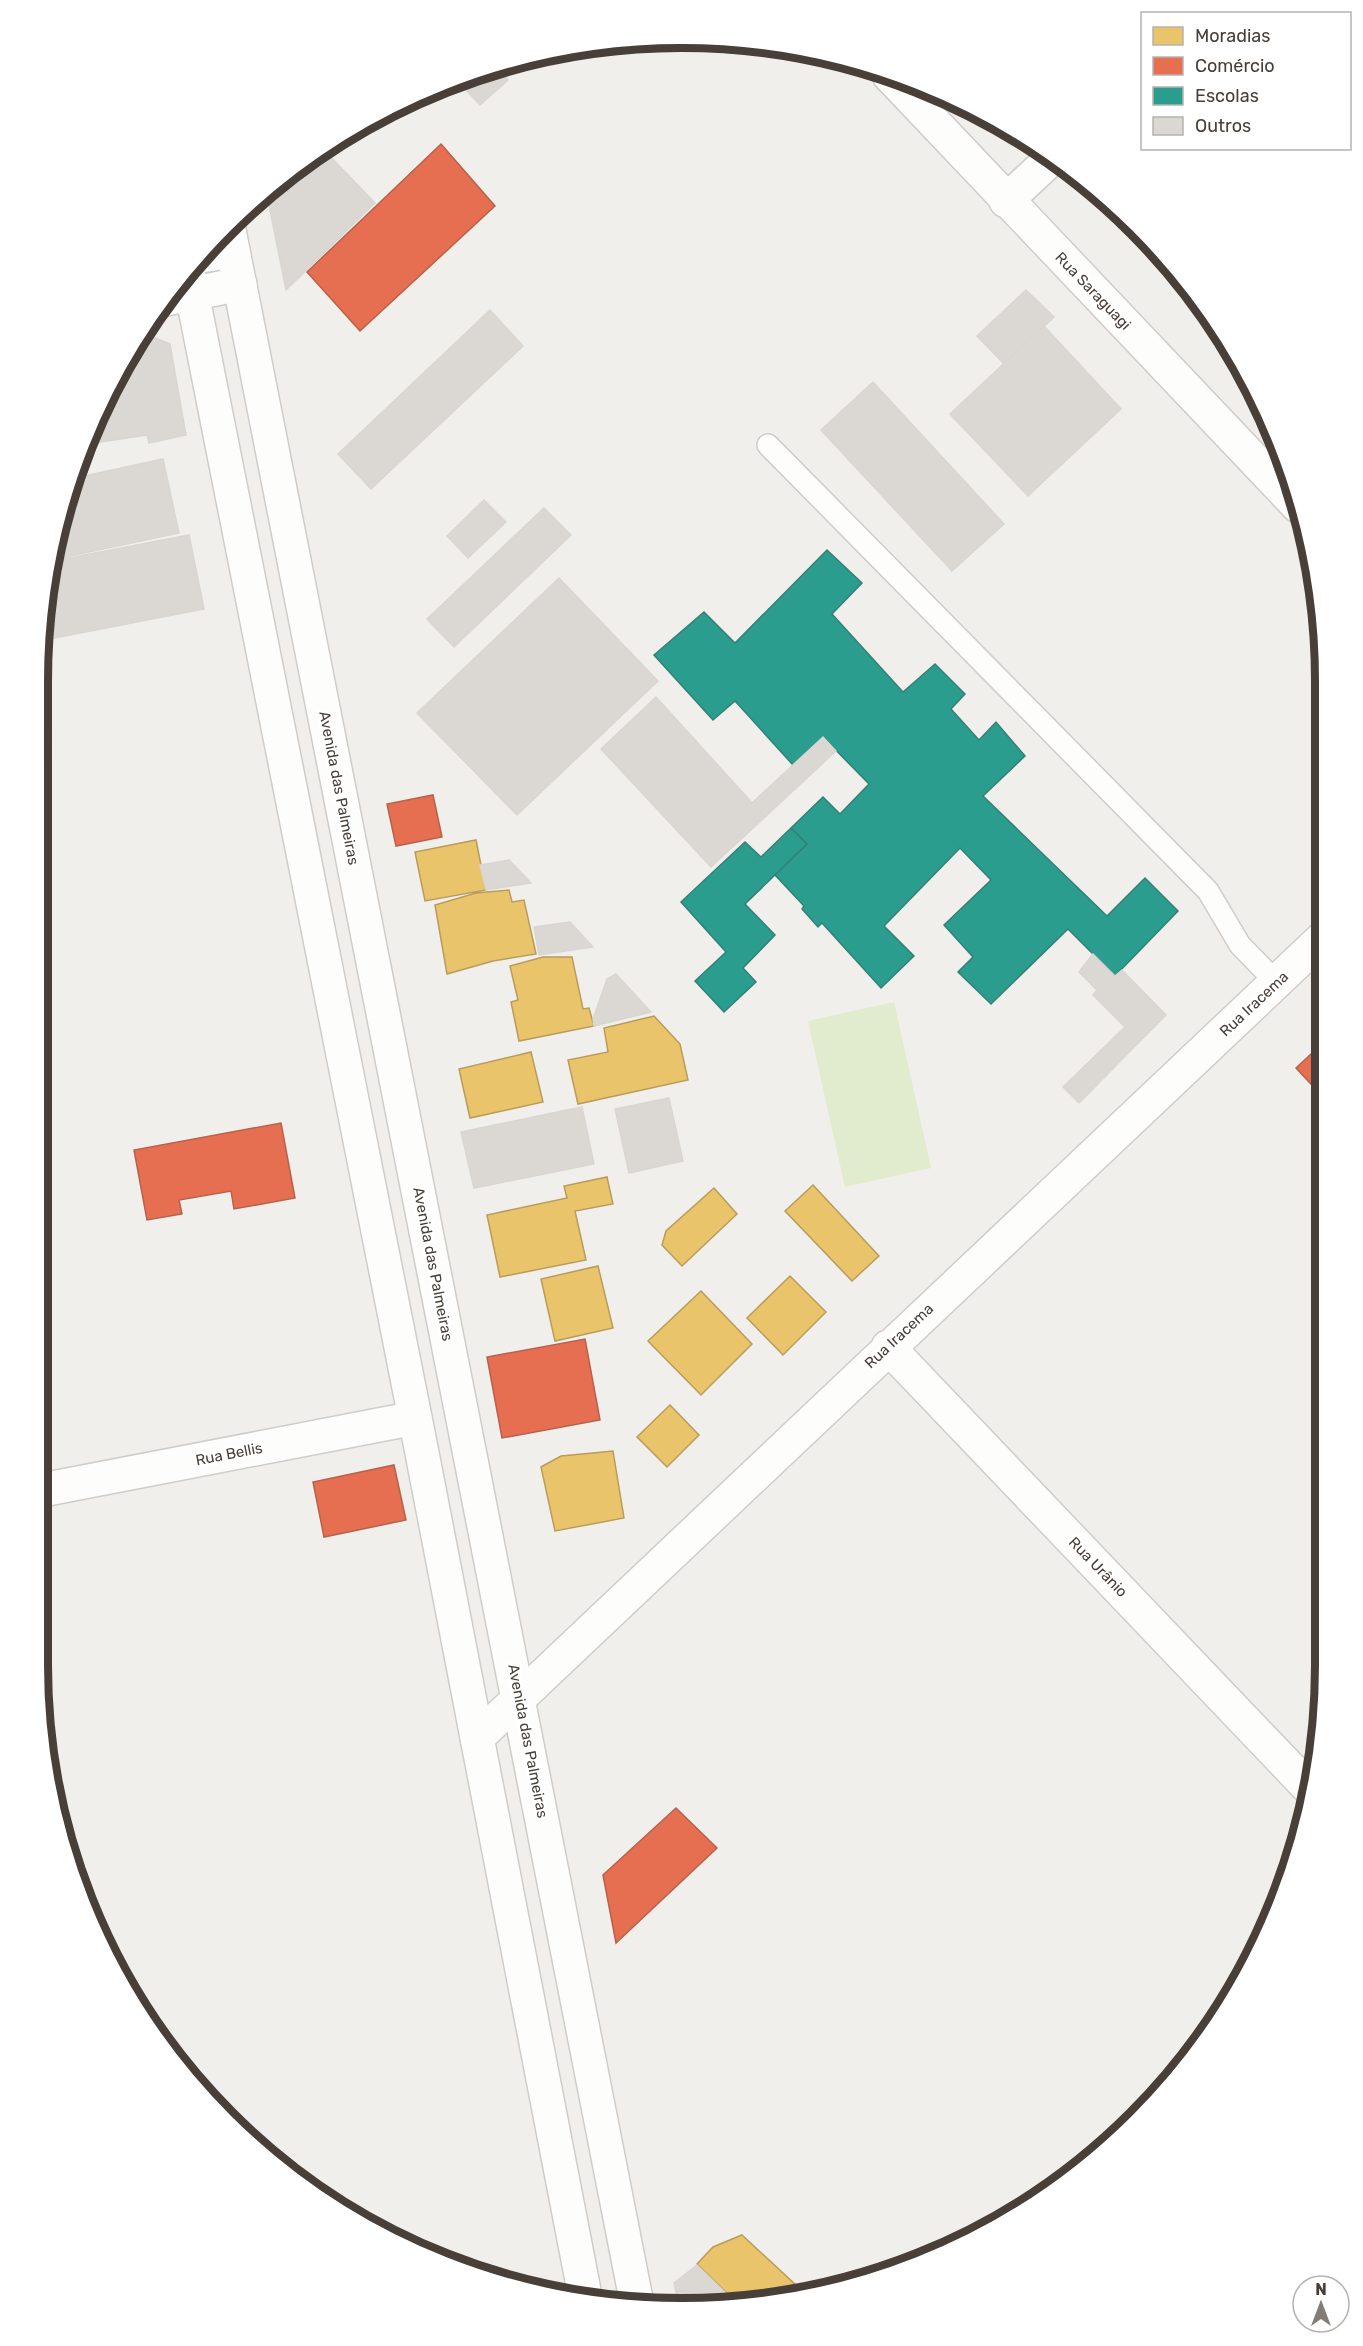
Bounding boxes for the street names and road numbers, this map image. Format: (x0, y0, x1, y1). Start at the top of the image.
street label: Rua Saraguagi (1051, 248, 1135, 334)
street label: Avenida das Palmeiras (315, 710, 363, 867)
street label: Rua Iracema (1216, 968, 1292, 1040)
street label: Avenida das Palmeiras (409, 1186, 457, 1343)
street label: Rua Iracema (861, 1300, 937, 1372)
street label: Rua Bellis (194, 1439, 264, 1469)
street label: Rua Urânio (1065, 1533, 1131, 1601)
street label: Avenida das Palmeiras (504, 1663, 552, 1820)

